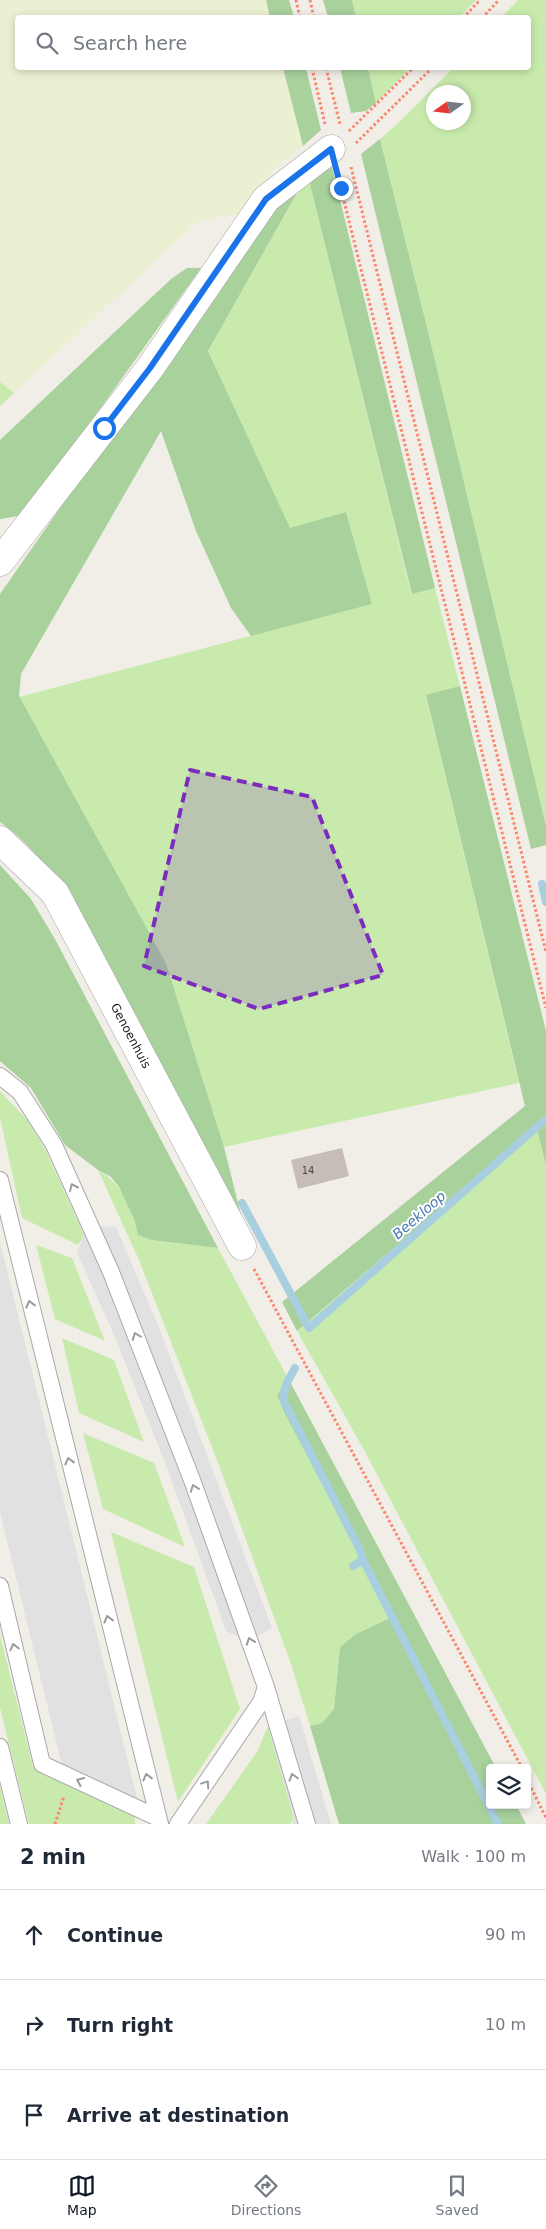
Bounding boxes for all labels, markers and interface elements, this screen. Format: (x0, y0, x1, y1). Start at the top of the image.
search box (15, 15, 531, 70)
icon: search (33, 29, 61, 57)
text: Search here (73, 32, 187, 54)
north arrow (426, 85, 471, 130)
route end (330, 177, 353, 200)
route start (93, 417, 116, 440)
street label: Genoenhuis (108, 1001, 154, 1071)
house number: 14 (302, 1165, 314, 1176)
one-way arrow (68, 1183, 79, 1192)
water label: Beekloop (389, 1188, 449, 1242)
one-way arrow (25, 1299, 36, 1308)
one-way arrow (132, 1332, 142, 1341)
one-way arrow (64, 1457, 75, 1466)
one-way arrow (190, 1484, 200, 1493)
one-way arrow (103, 1615, 114, 1624)
one-way arrow (246, 1637, 256, 1645)
one-way arrow (9, 1642, 20, 1651)
map controls (486, 1764, 531, 1809)
button: layers (486, 1764, 531, 1809)
one-way arrow (142, 1773, 153, 1782)
one-way arrow (288, 1774, 298, 1782)
one-way arrow (76, 1777, 85, 1788)
one-way arrow (200, 1780, 209, 1789)
text: 2 min (20, 1845, 86, 1869)
text: Walk · 100 m (421, 1847, 526, 1866)
icon: ahead (20, 1921, 48, 1949)
text: Continue (67, 1924, 163, 1946)
text: 90 m (485, 1925, 526, 1944)
icon: right (20, 2011, 48, 2039)
text: Turn right (67, 2014, 173, 2036)
text: 10 m (485, 2015, 526, 2034)
icon: arrive (20, 2101, 48, 2129)
text: Arrive at destination (67, 2104, 289, 2126)
tab: Map (67, 2172, 97, 2218)
tab: Directions (231, 2172, 301, 2218)
tab: Saved (436, 2172, 479, 2218)

